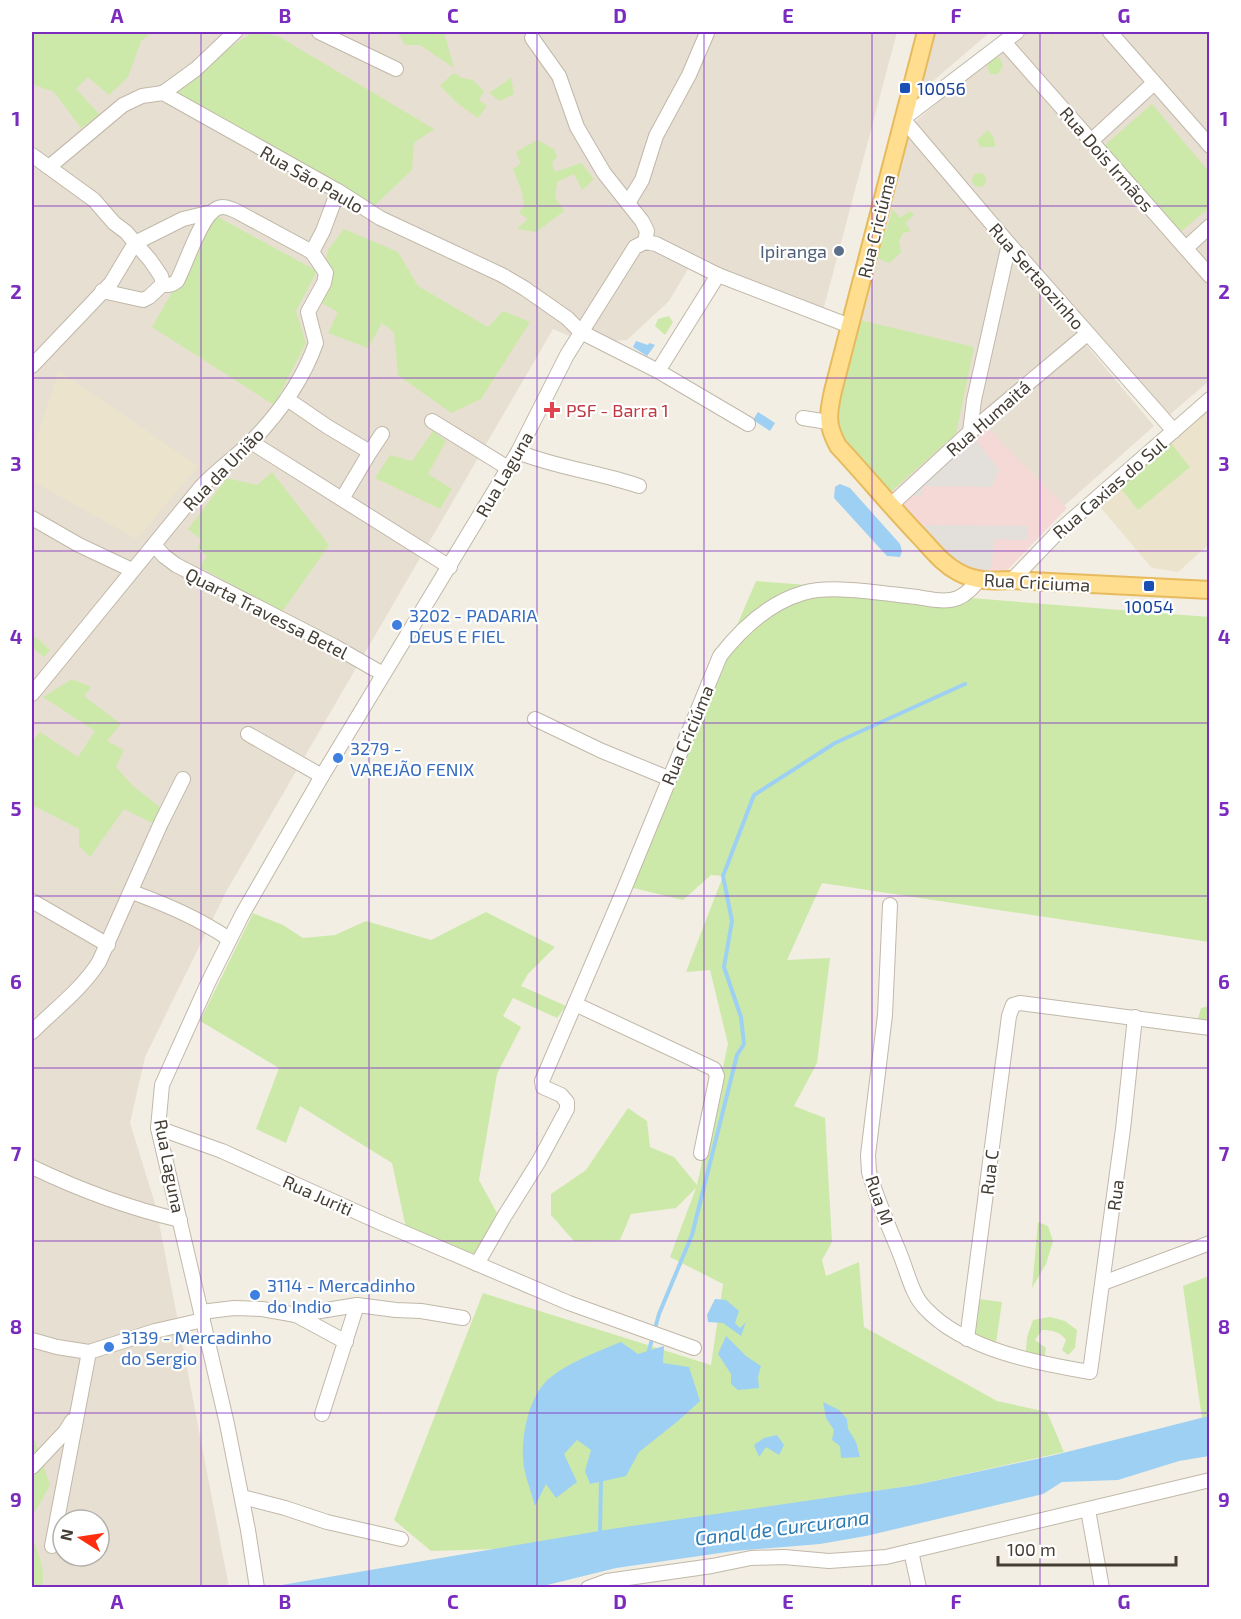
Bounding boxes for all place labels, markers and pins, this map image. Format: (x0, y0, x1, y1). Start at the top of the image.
place label: 10056 (917, 77, 966, 99)
marker: 10056 (898, 81, 912, 95)
place label: Ipiranga (760, 240, 827, 262)
marker: Ipiranga (832, 244, 846, 258)
place label: PSF - Barra 1 (566, 399, 669, 421)
marker: PSF - Barra 1 (543, 401, 561, 419)
marker: 10054 (1142, 579, 1156, 593)
place label: 10054 (1124, 595, 1174, 617)
place label: 3202 - PADARIA DEUS E FIEL (409, 604, 538, 647)
marker: 3202 - PADARIA DEUS E FIEL (390, 618, 404, 632)
place label: 3279 - VAREJÃO FENIX (350, 737, 474, 780)
marker: 3279 - VAREJÃO FENIX (331, 751, 345, 765)
place label: 3114 - Mercadinho do Indio (267, 1274, 416, 1317)
marker: 3114 - Mercadinho do Indio (248, 1288, 262, 1302)
place label: 3139 - Mercadinho do Sergio (121, 1326, 272, 1369)
marker: 3139 - Mercadinho do Sergio (102, 1340, 116, 1354)

